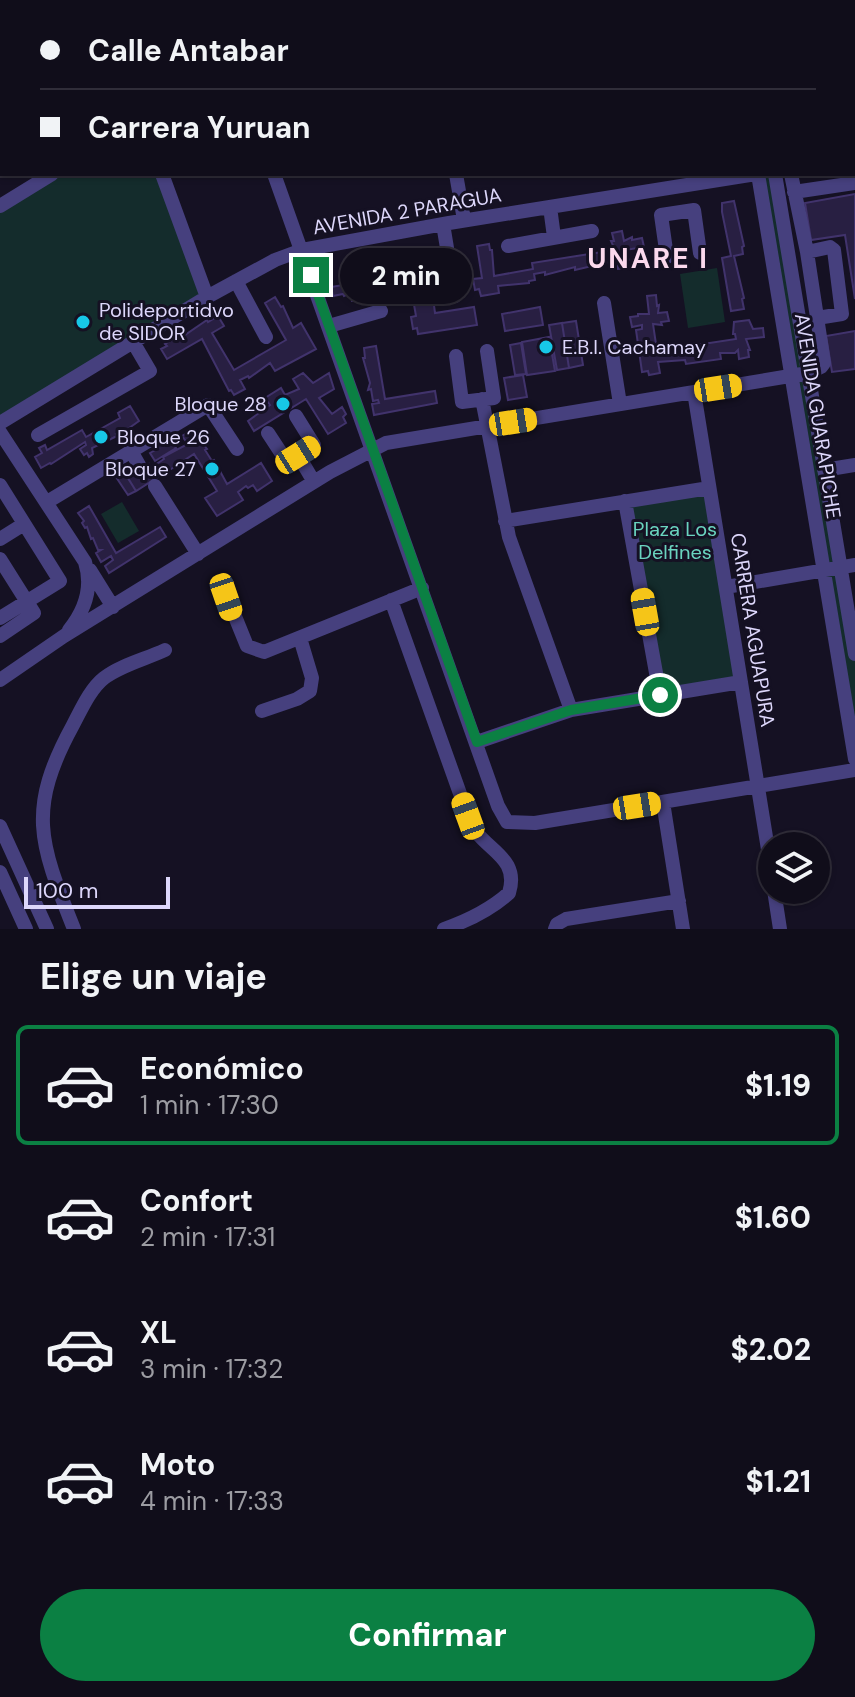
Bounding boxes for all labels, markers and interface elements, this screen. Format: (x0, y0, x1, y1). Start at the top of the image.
text: Calle Antabar (88, 31, 289, 70)
text: Carrera Yuruan (88, 108, 311, 147)
street label: AVENIDA 2 PARAGUA (311, 182, 503, 240)
district label: UNARE I (587, 240, 709, 277)
callout: 2 min (339, 247, 471, 303)
route end (293, 257, 329, 293)
text: 2 min (371, 259, 441, 293)
place label: Polideportidvo de SIDOR (99, 297, 234, 346)
street label: AVENIDA GUARAPICHE (789, 311, 847, 521)
marker: Polideportidvo de SIDOR (74, 313, 92, 331)
place label: E.B.I. Cachamay (562, 334, 706, 360)
marker: E.B.I. Cachamay (537, 338, 555, 356)
car (692, 372, 744, 404)
place label: Bloque 28 (175, 391, 267, 417)
marker: Bloque 28 (274, 395, 292, 413)
car (487, 406, 539, 438)
place label: Bloque 26 (117, 424, 210, 450)
marker: Bloque 26 (92, 428, 110, 446)
car (271, 432, 325, 478)
place label: Bloque 27 (105, 456, 196, 482)
marker: Bloque 27 (203, 460, 221, 478)
park label: Plaza Los Delfines (633, 516, 717, 565)
street label: CARRERA AGUAPURA (725, 531, 781, 729)
car (207, 570, 245, 624)
car (629, 586, 661, 638)
route start (642, 677, 678, 713)
car (449, 789, 487, 843)
car (611, 790, 663, 822)
map controls (758, 832, 830, 904)
button: layers (758, 832, 830, 904)
scale bar (24, 873, 170, 909)
text: 100 m (36, 876, 98, 905)
text: Elige un viaje (40, 953, 267, 1000)
icon: car (44, 1049, 116, 1121)
text: Económico (140, 1049, 304, 1088)
text: $1.19 (745, 1066, 811, 1105)
text: 1 min · 17:30 (140, 1088, 279, 1122)
icon: car (44, 1181, 116, 1253)
text: Confort (140, 1181, 253, 1220)
text: $1.60 (735, 1198, 811, 1237)
text: 2 min · 17:31 (140, 1220, 276, 1254)
icon: car (44, 1313, 116, 1385)
text: XL (140, 1313, 177, 1352)
text: $2.02 (731, 1330, 811, 1369)
text: 3 min · 17:32 (140, 1352, 283, 1386)
icon: car (44, 1445, 116, 1517)
text: Moto (140, 1445, 215, 1484)
text: $1.21 (746, 1462, 811, 1501)
text: 4 min · 17:33 (140, 1484, 284, 1518)
button: Confirmar (40, 1589, 815, 1681)

